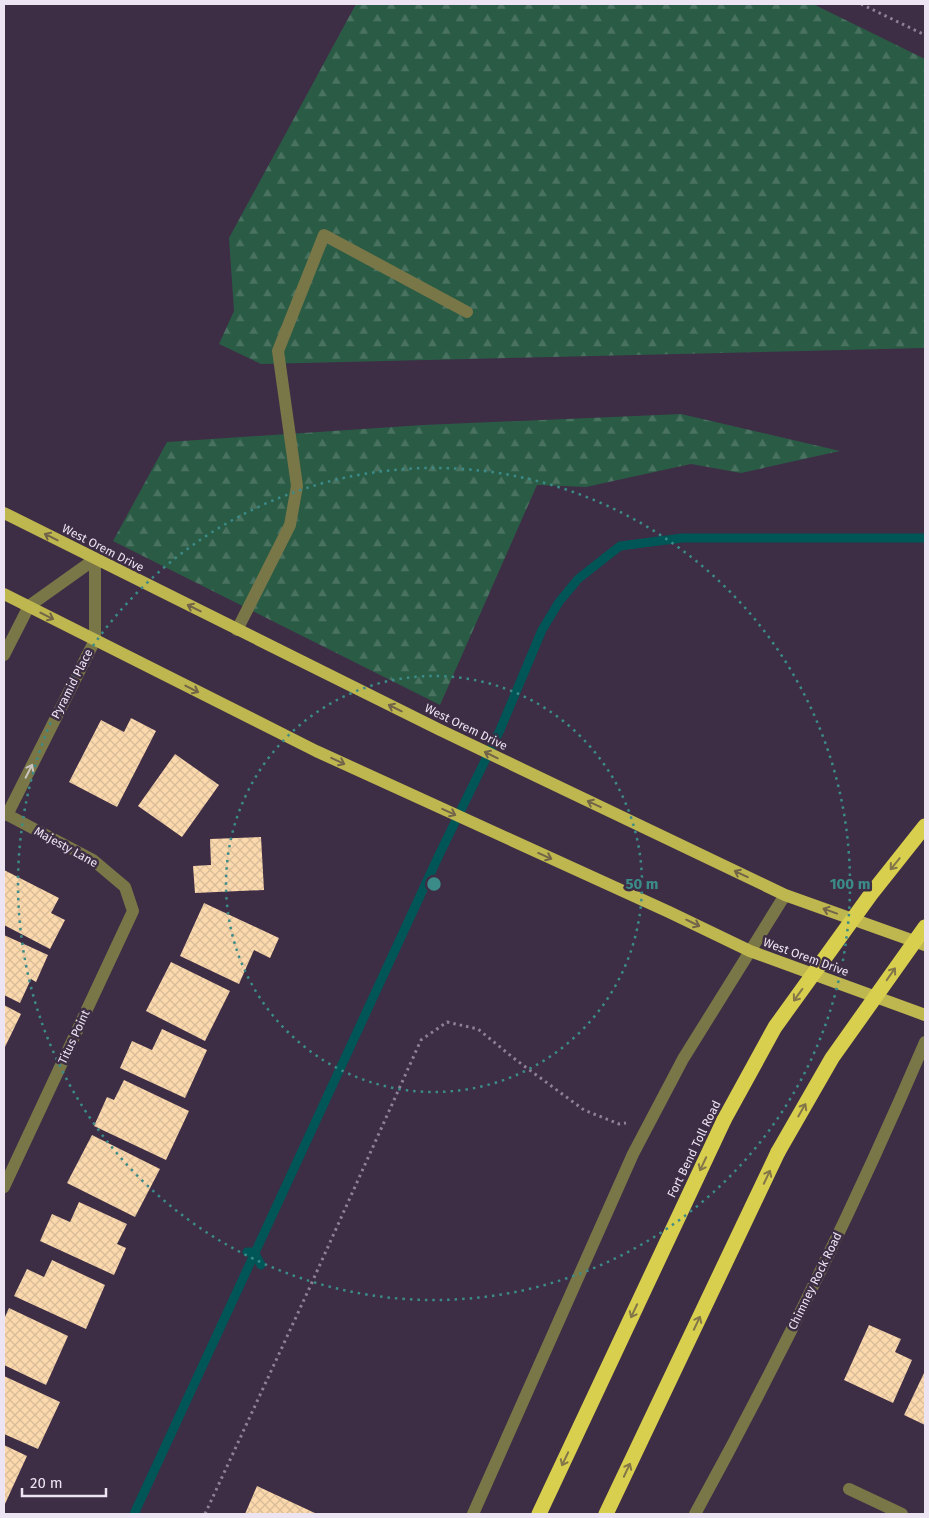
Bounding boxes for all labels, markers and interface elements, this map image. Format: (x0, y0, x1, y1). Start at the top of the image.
street label: West Orem Drive (60, 521, 146, 575)
one-way arrow (44, 532, 59, 541)
one-way arrow (187, 603, 202, 612)
one-way arrow (39, 612, 54, 621)
street label: Pyramid Place (48, 647, 96, 721)
one-way arrow (185, 684, 200, 694)
street label: West Orem Drive (422, 701, 510, 753)
one-way arrow (387, 702, 402, 712)
one-way arrow (484, 750, 499, 759)
one-way arrow (330, 757, 345, 767)
one-way arrow (24, 764, 34, 779)
one-way arrow (587, 799, 602, 808)
one-way arrow (441, 808, 456, 817)
street label: Majesty Lane (32, 824, 100, 870)
one-way arrow (537, 852, 552, 861)
one-way arrow (889, 858, 900, 871)
one-way arrow (734, 869, 749, 878)
centre of rings (425, 875, 443, 893)
text: 50 m (625, 875, 659, 893)
text: 100 m (830, 875, 870, 893)
one-way arrow (823, 906, 838, 915)
one-way arrow (685, 919, 700, 928)
street label: West Orem Drive (761, 935, 851, 979)
one-way arrow (886, 967, 896, 981)
one-way arrow (793, 988, 803, 1002)
street label: Titus Point (55, 1007, 93, 1066)
street label: Fort Bend Toll Road (664, 1098, 724, 1200)
one-way arrow (798, 1103, 808, 1117)
one-way arrow (698, 1156, 708, 1171)
one-way arrow (762, 1170, 772, 1185)
street label: Chimney Rock Road (785, 1230, 845, 1332)
one-way arrow (629, 1303, 639, 1318)
one-way arrow (692, 1316, 702, 1331)
one-way arrow (560, 1451, 570, 1466)
one-way arrow (623, 1463, 632, 1478)
scale bar (22, 1466, 106, 1498)
text: 20 m (30, 1474, 63, 1492)

